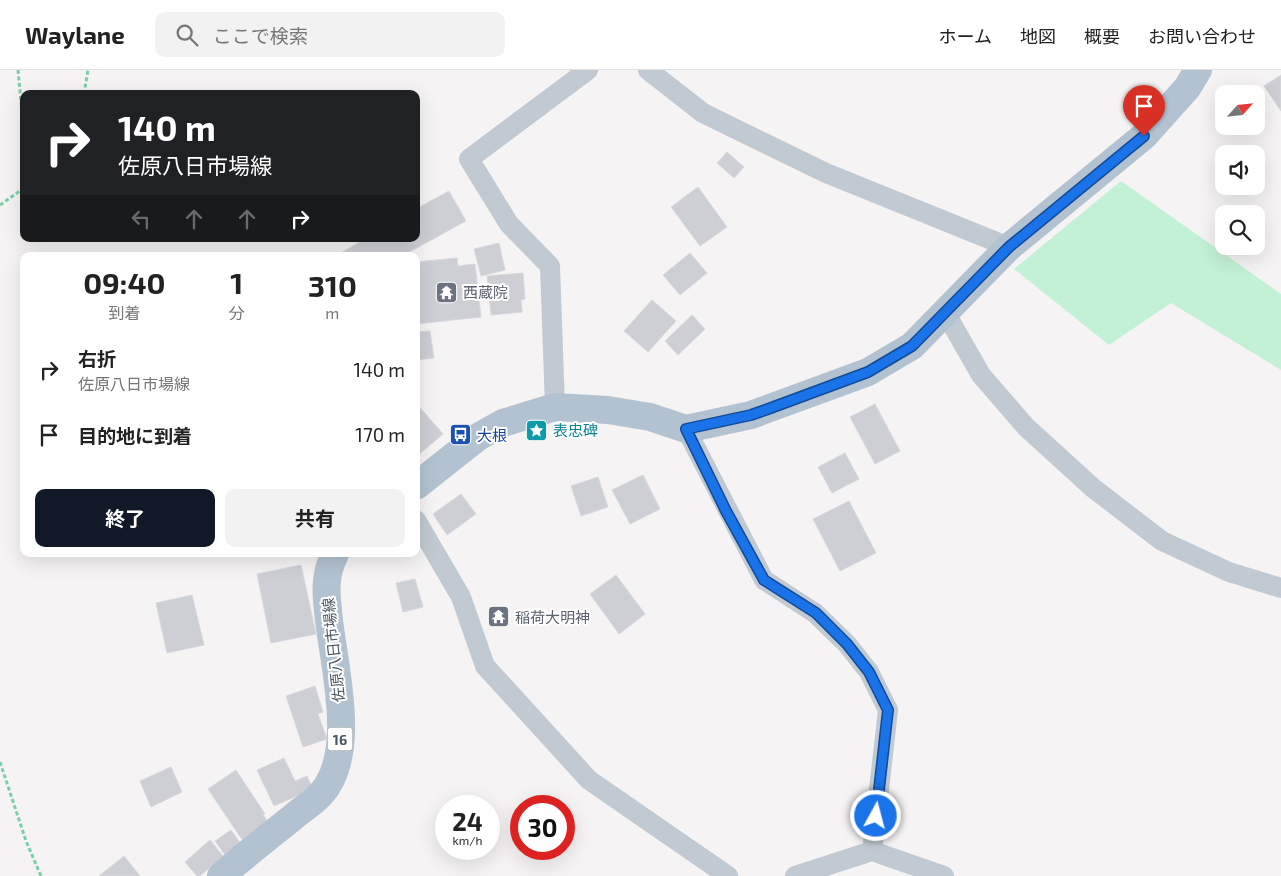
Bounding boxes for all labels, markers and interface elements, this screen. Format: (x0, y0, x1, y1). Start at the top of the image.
search box (155, 12, 505, 57)
text: Waylane (25, 20, 125, 49)
icon: search (173, 21, 201, 49)
text: ここで検索 (213, 24, 308, 47)
text: ホーム (939, 25, 992, 47)
text: 地図 (1020, 25, 1056, 47)
text: 概要 (1084, 25, 1120, 47)
text: お問い合わせ (1148, 25, 1256, 47)
pin (1123, 85, 1165, 136)
north arrow (1215, 85, 1265, 135)
map controls (1215, 85, 1265, 255)
icon: arrive (1130, 92, 1158, 120)
text: 140 m (118, 106, 216, 148)
icon: right (35, 110, 100, 175)
button: sound (1215, 145, 1265, 195)
text: 佐原八日市場線 (118, 152, 272, 178)
icon: left (127, 205, 155, 233)
icon: ahead (180, 205, 208, 233)
icon: ahead (233, 205, 261, 233)
icon: right (286, 205, 314, 233)
button: search (1215, 205, 1265, 255)
text: 09:40 (83, 264, 166, 300)
text: 1 (230, 264, 243, 300)
text: 310 (308, 267, 357, 303)
temple icon: 西蔵院 (435, 280, 459, 304)
place label: 西蔵院 (463, 283, 508, 301)
text: 到着 (108, 303, 140, 322)
text: 分 (229, 303, 245, 322)
text: m (325, 303, 339, 322)
text: 右折 (78, 347, 116, 370)
icon: right (35, 356, 63, 384)
text: 140 m (353, 358, 405, 381)
text: 佐原八日市場線 (78, 374, 190, 393)
place icon: 表忠碑 (525, 418, 549, 442)
icon: arrive (35, 421, 63, 449)
place label: 表忠碑 (553, 421, 598, 439)
text: 170 m (355, 423, 405, 446)
bus stop icon: 大根 (449, 423, 473, 447)
text: 目的地に到着 (78, 424, 192, 447)
place label: 大根 (477, 426, 507, 444)
button: 終了 (35, 489, 215, 547)
button: 共有 (225, 489, 405, 547)
street label: 佐原八日市場線 (319, 597, 347, 703)
temple icon: 稲荷大明神 (487, 605, 511, 629)
place label: 稲荷大明神 (515, 608, 590, 626)
road number: 16 (328, 728, 352, 751)
position arrow (849, 789, 901, 841)
speed limit sign: 30 (510, 795, 575, 860)
text: 24 (452, 806, 483, 836)
text: km/h (453, 833, 482, 847)

